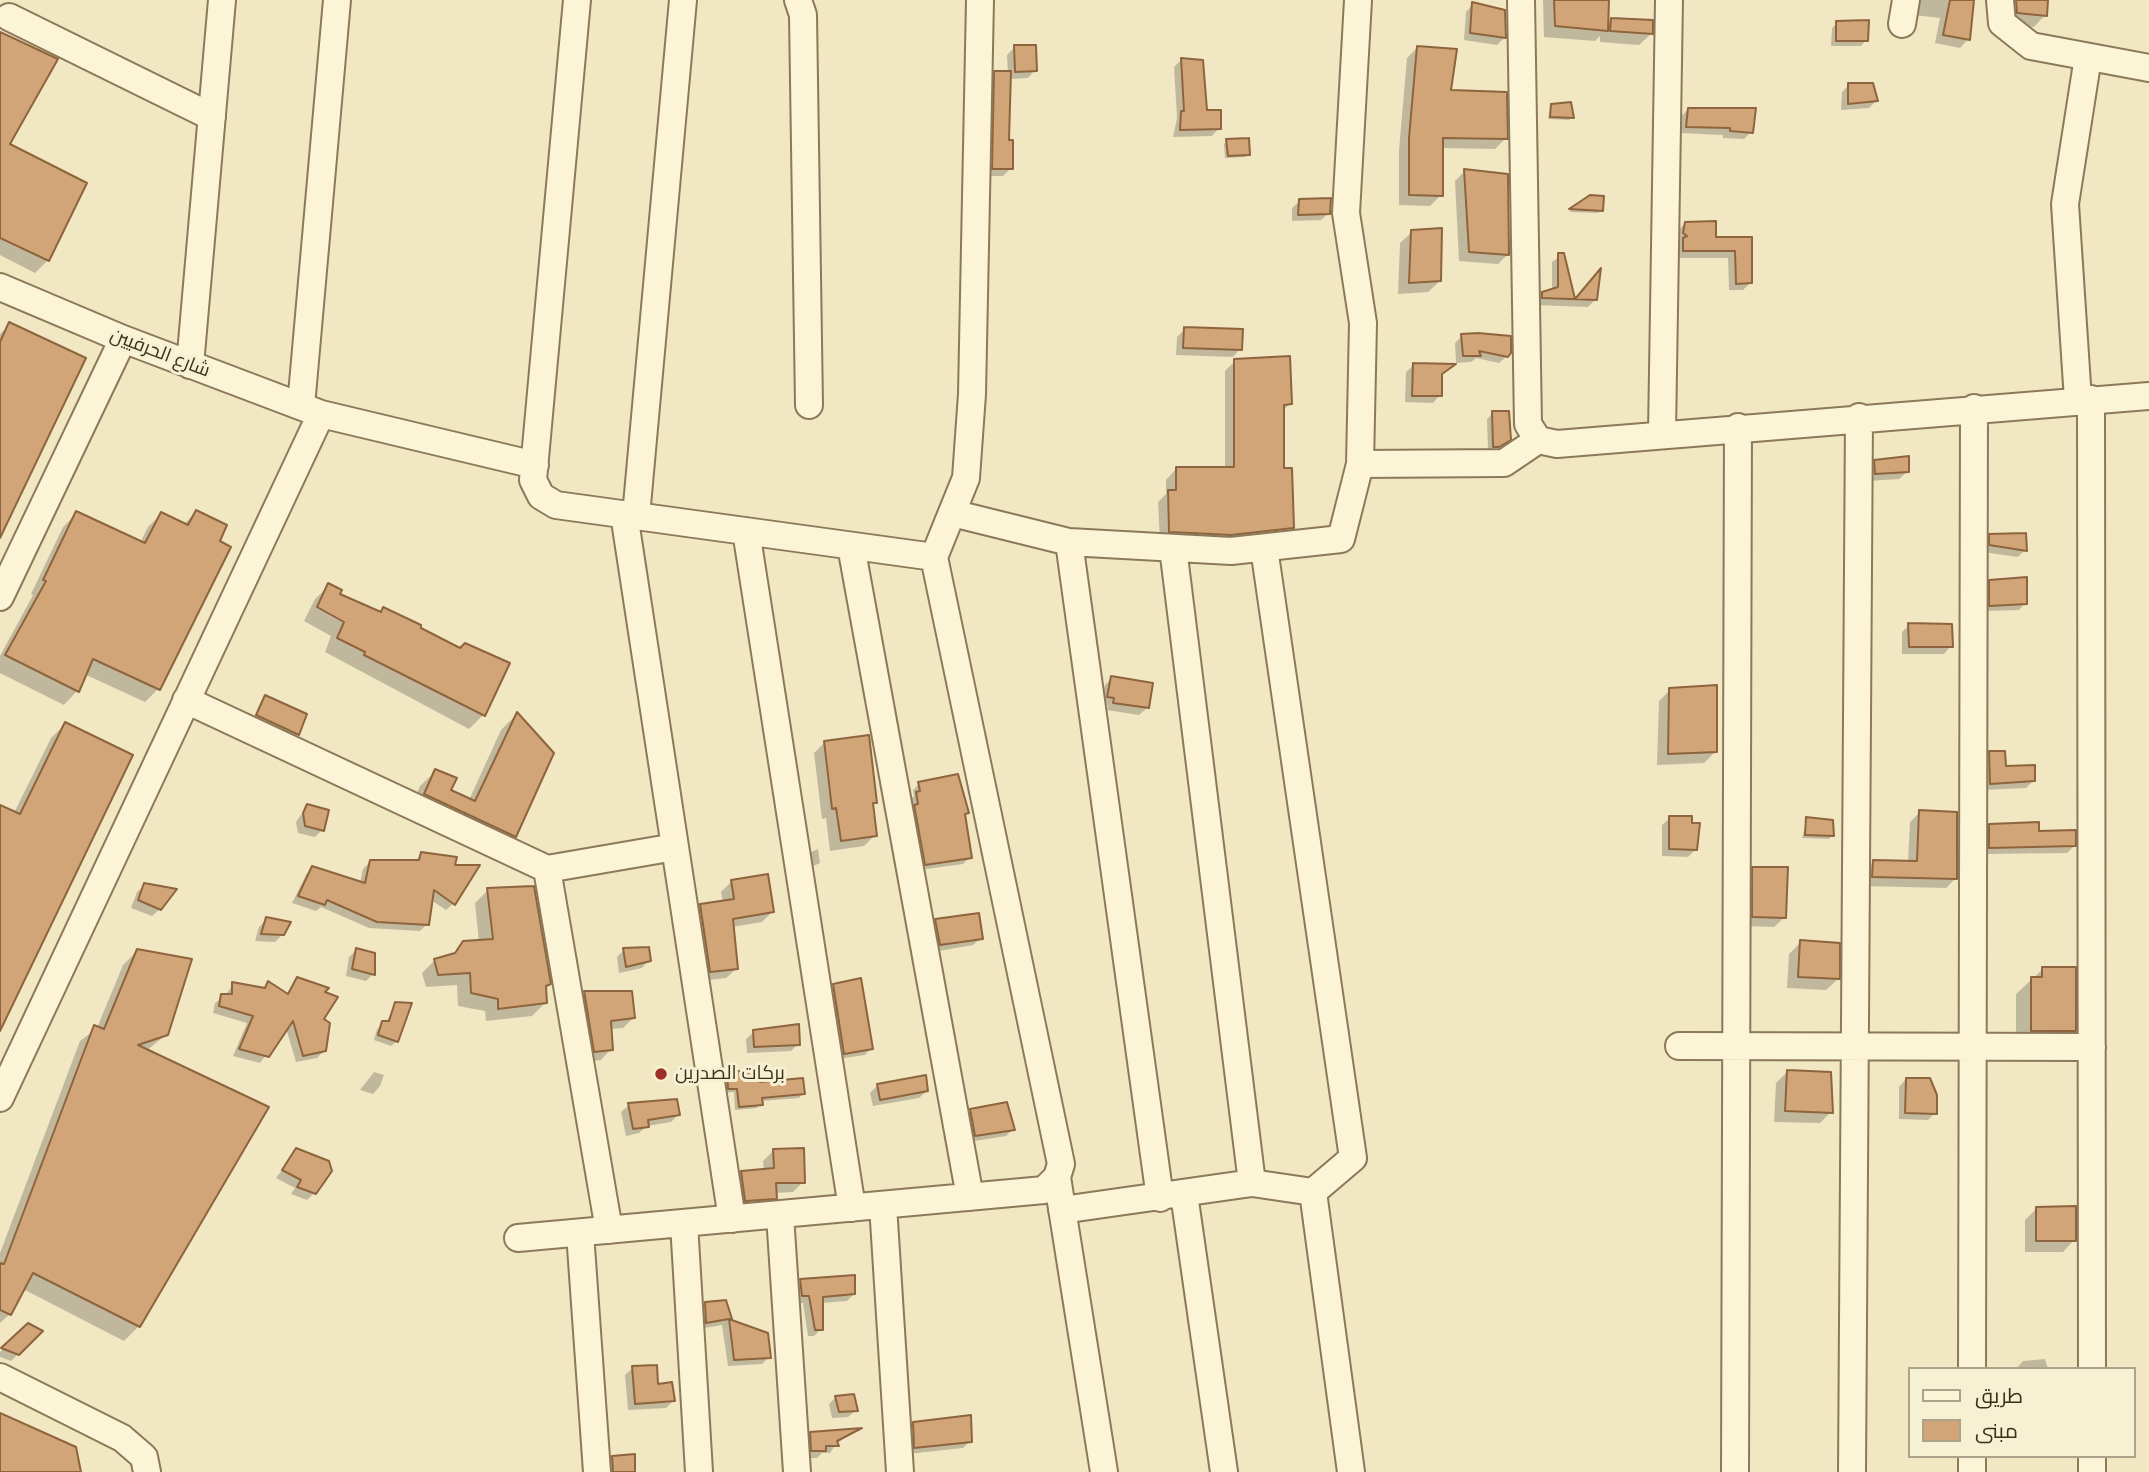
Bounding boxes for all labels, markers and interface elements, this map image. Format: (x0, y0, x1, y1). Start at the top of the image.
street label: شارع الحرفيين (107, 323, 213, 383)
place label: بركات الصدرين (675, 1063, 785, 1085)
marker: بركات الصدرين (653, 1066, 669, 1082)
legend (1908, 1367, 2135, 1458)
text: طريق (1975, 1382, 2023, 1409)
text: مبنى (1975, 1417, 2018, 1444)

